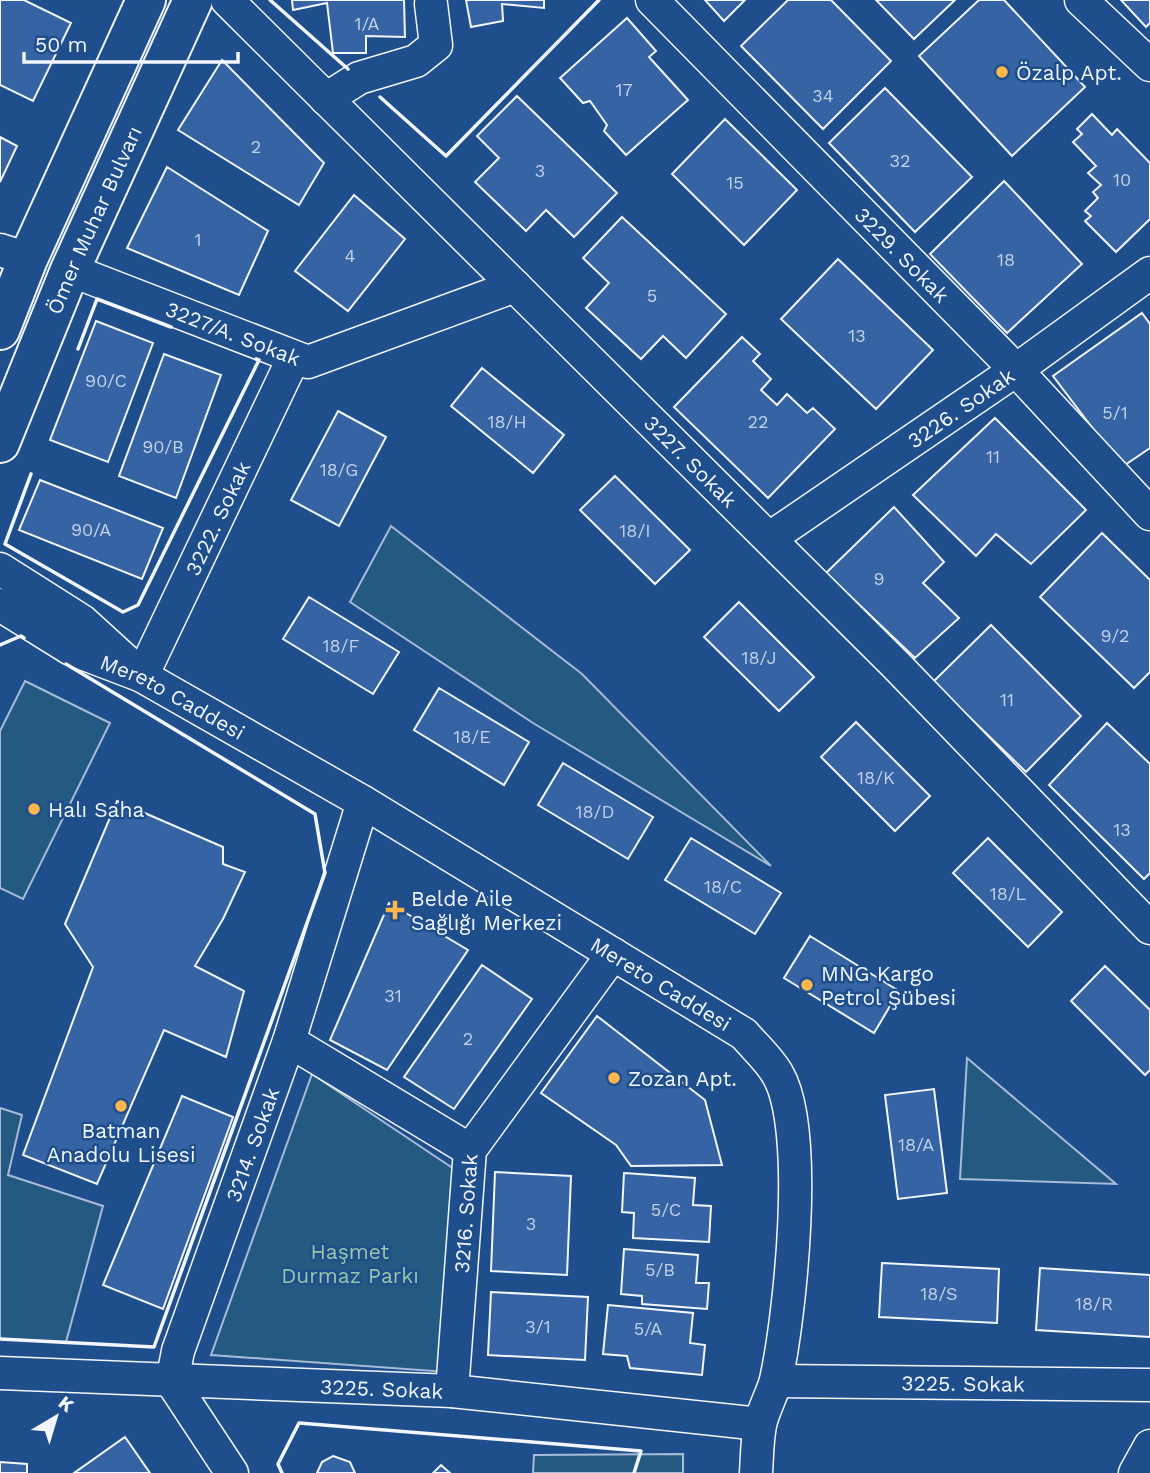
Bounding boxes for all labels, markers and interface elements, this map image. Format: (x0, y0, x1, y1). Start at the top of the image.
house number: 1/A (354, 13, 380, 34)
scale bar (24, 21, 238, 65)
text: 50 m (35, 32, 87, 57)
place label: Özalp Apt. (1016, 60, 1122, 85)
marker: Özalp Apt. (994, 64, 1010, 80)
house number: 17 (615, 79, 633, 100)
house number: 34 (812, 85, 834, 106)
street label: Ömer Muhar Bulvarı (41, 122, 146, 318)
house number: 2 (251, 136, 261, 157)
house number: 32 (890, 150, 911, 171)
house number: 3 (535, 160, 545, 181)
house number: 10 (1113, 169, 1131, 190)
house number: 15 (726, 172, 744, 193)
street label: 3229. Sokak (850, 202, 955, 307)
house number: 1 (194, 229, 202, 250)
house number: 4 (345, 245, 356, 266)
house number: 18 (997, 249, 1015, 270)
house number: 5 (647, 285, 657, 306)
street label: 3227/A. Sokak (162, 296, 304, 370)
house number: 13 (848, 325, 866, 346)
street label: 3226. Sokak (903, 362, 1019, 453)
house number: 90/C (85, 370, 127, 391)
house number: 5/1 (1102, 402, 1128, 423)
street label: 3227. Sokak (639, 410, 742, 512)
house number: 18/H (487, 411, 527, 432)
house number: 22 (748, 411, 769, 432)
house number: 90/B (142, 436, 184, 457)
house number: 11 (986, 446, 1000, 467)
street label: 3222. Sokak (179, 457, 255, 579)
house number: 18/G (320, 459, 358, 480)
house number: 90/A (71, 519, 111, 540)
house number: 18/I (619, 520, 651, 541)
house number: 9 (873, 568, 885, 589)
house number: 9/2 (1100, 625, 1130, 646)
house number: 18/F (323, 635, 359, 656)
house number: 18/J (741, 647, 777, 668)
street label: Mereto Caddesi (97, 649, 249, 745)
house number: 11 (1000, 689, 1014, 710)
house number: 18/E (453, 726, 491, 747)
house number: 18/K (857, 767, 895, 788)
place label: Halı Saha (48, 797, 144, 822)
marker: Halı Saha (26, 801, 42, 817)
house number: 18/D (576, 801, 614, 822)
house number: 13 (1113, 819, 1131, 840)
house number: 18/C (704, 876, 742, 897)
house number: 18/L (990, 883, 1027, 904)
place label: Belde Aile Sağlığı Merkezi (411, 886, 562, 935)
marker: Belde Aile Sağlığı Merkezi (385, 900, 405, 920)
street label: Mereto Caddesi (586, 931, 736, 1036)
place label: MNG Kargo Petrol Şübesi (821, 961, 956, 1010)
marker: MNG Kargo Petrol Şübesi (799, 977, 815, 993)
house number: 31 (384, 985, 402, 1006)
house number: 2 (463, 1028, 473, 1049)
place label: Zozan Apt. (628, 1066, 737, 1091)
marker: Zozan Apt. (606, 1070, 622, 1086)
street label: 3214. Sokak (220, 1084, 284, 1205)
marker: Batman Anadolu Lisesi (113, 1098, 129, 1114)
place label: Batman Anadolu Lisesi (46, 1118, 196, 1167)
house number: 18/A (898, 1134, 934, 1155)
street label: 3216. Sokak (448, 1153, 482, 1274)
house number: 5/C (651, 1199, 681, 1220)
house number: 3 (526, 1213, 536, 1234)
park label: Haşmet Durmaz Parkı (281, 1239, 419, 1288)
house number: 5/B (645, 1259, 675, 1280)
house number: 18/S (920, 1283, 958, 1304)
house number: 18/R (1075, 1293, 1113, 1314)
house number: 3/1 (525, 1316, 551, 1337)
house number: 5/A (634, 1318, 662, 1339)
street label: 3225. Sokak (901, 1370, 1025, 1396)
street label: 3225. Sokak (320, 1373, 444, 1403)
north arrow (21, 1382, 91, 1452)
text: K (54, 1391, 78, 1417)

